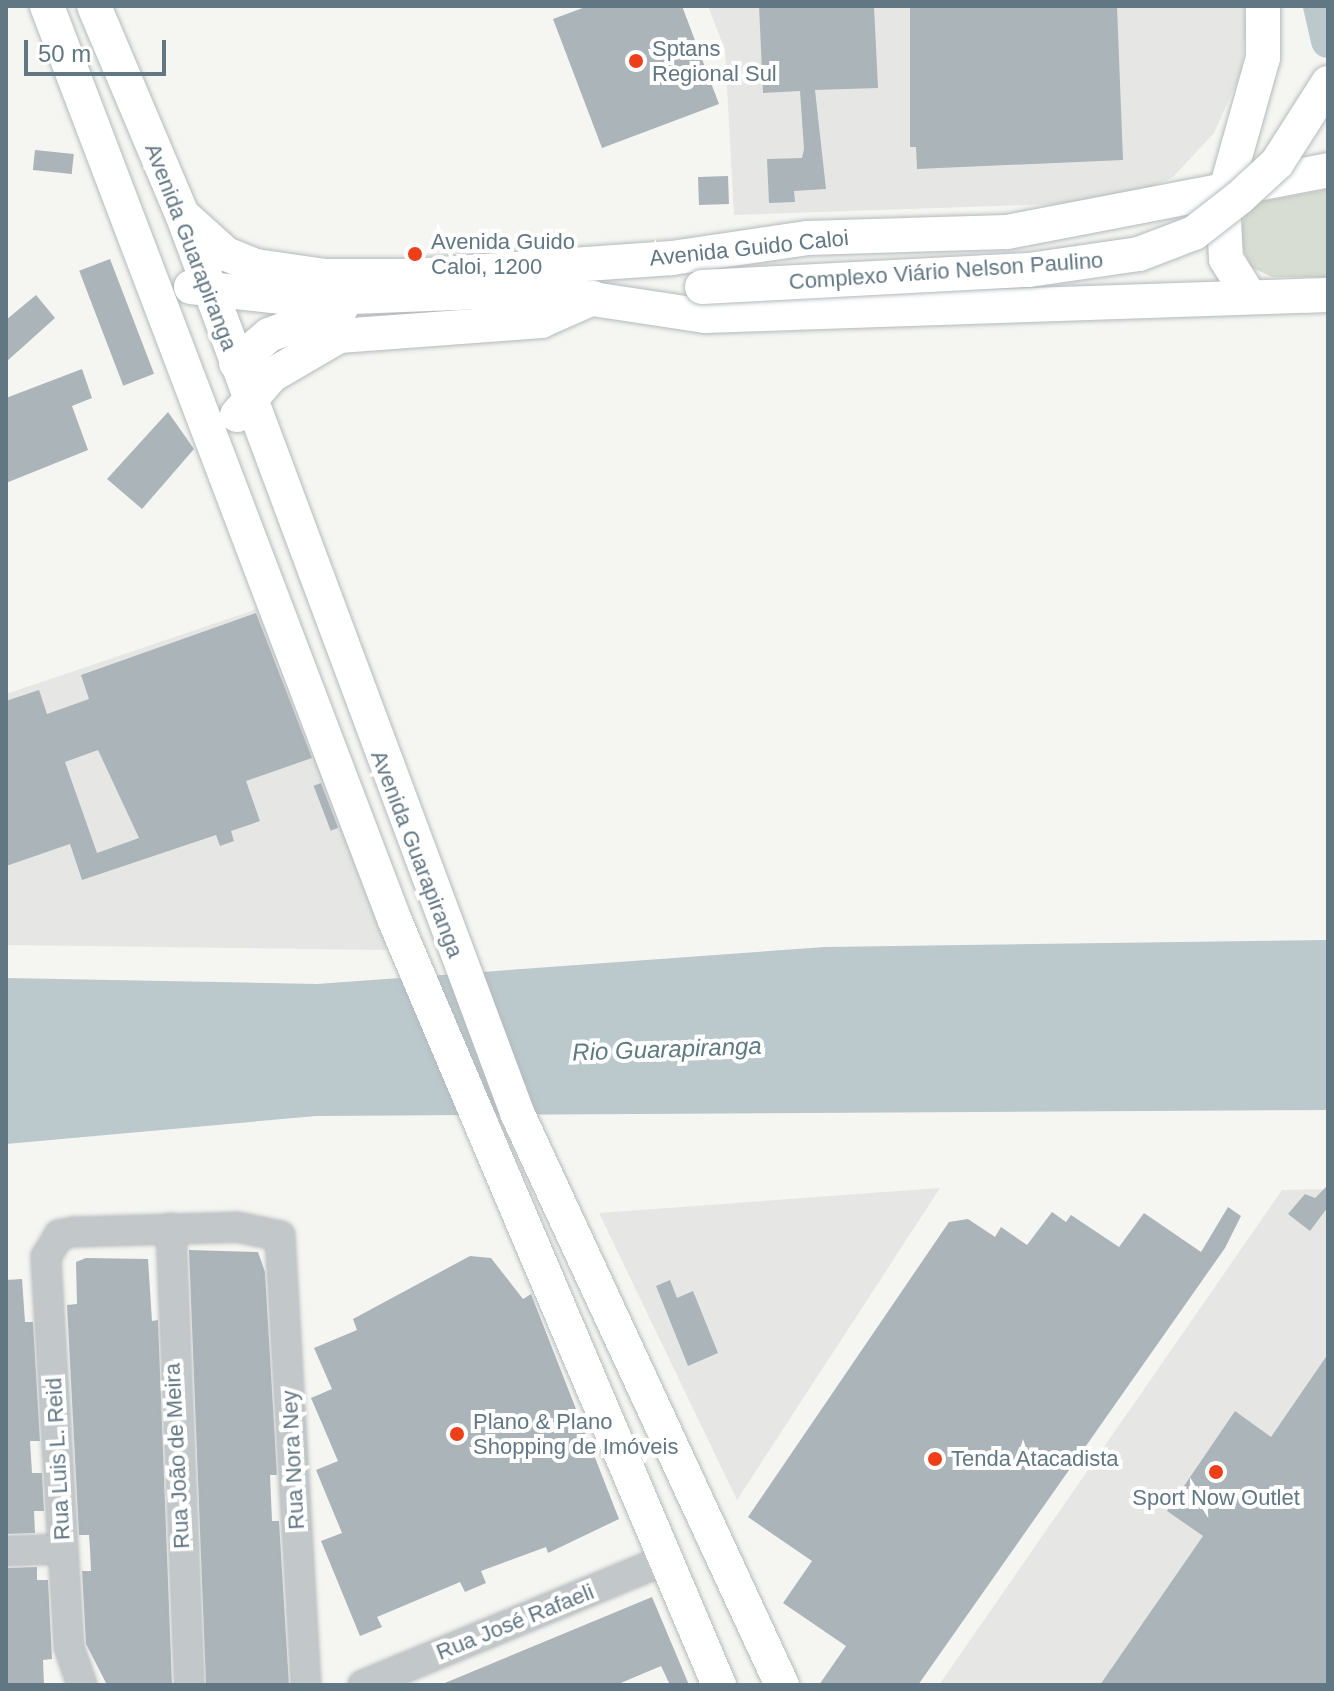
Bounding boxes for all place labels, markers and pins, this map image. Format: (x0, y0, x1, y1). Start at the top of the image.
place label: Sptans Regional Sul (652, 35, 777, 86)
marker: Sptans Regional Sul (627, 52, 645, 70)
place label: Avenida Guido Caloi, 1200 (431, 228, 575, 280)
marker: Avenida Guido Caloi, 1200 (406, 245, 424, 263)
place label: Plano & Plano Shopping de Imóveis (473, 1408, 678, 1460)
marker: Plano & Plano Shopping de Imóveis (448, 1425, 466, 1443)
place label: Tenda Atacadista (951, 1446, 1120, 1472)
marker: Tenda Atacadista (926, 1450, 944, 1468)
marker: Sport Now Outlet (1207, 1463, 1225, 1481)
place label: Sport Now Outlet (1132, 1485, 1300, 1511)

